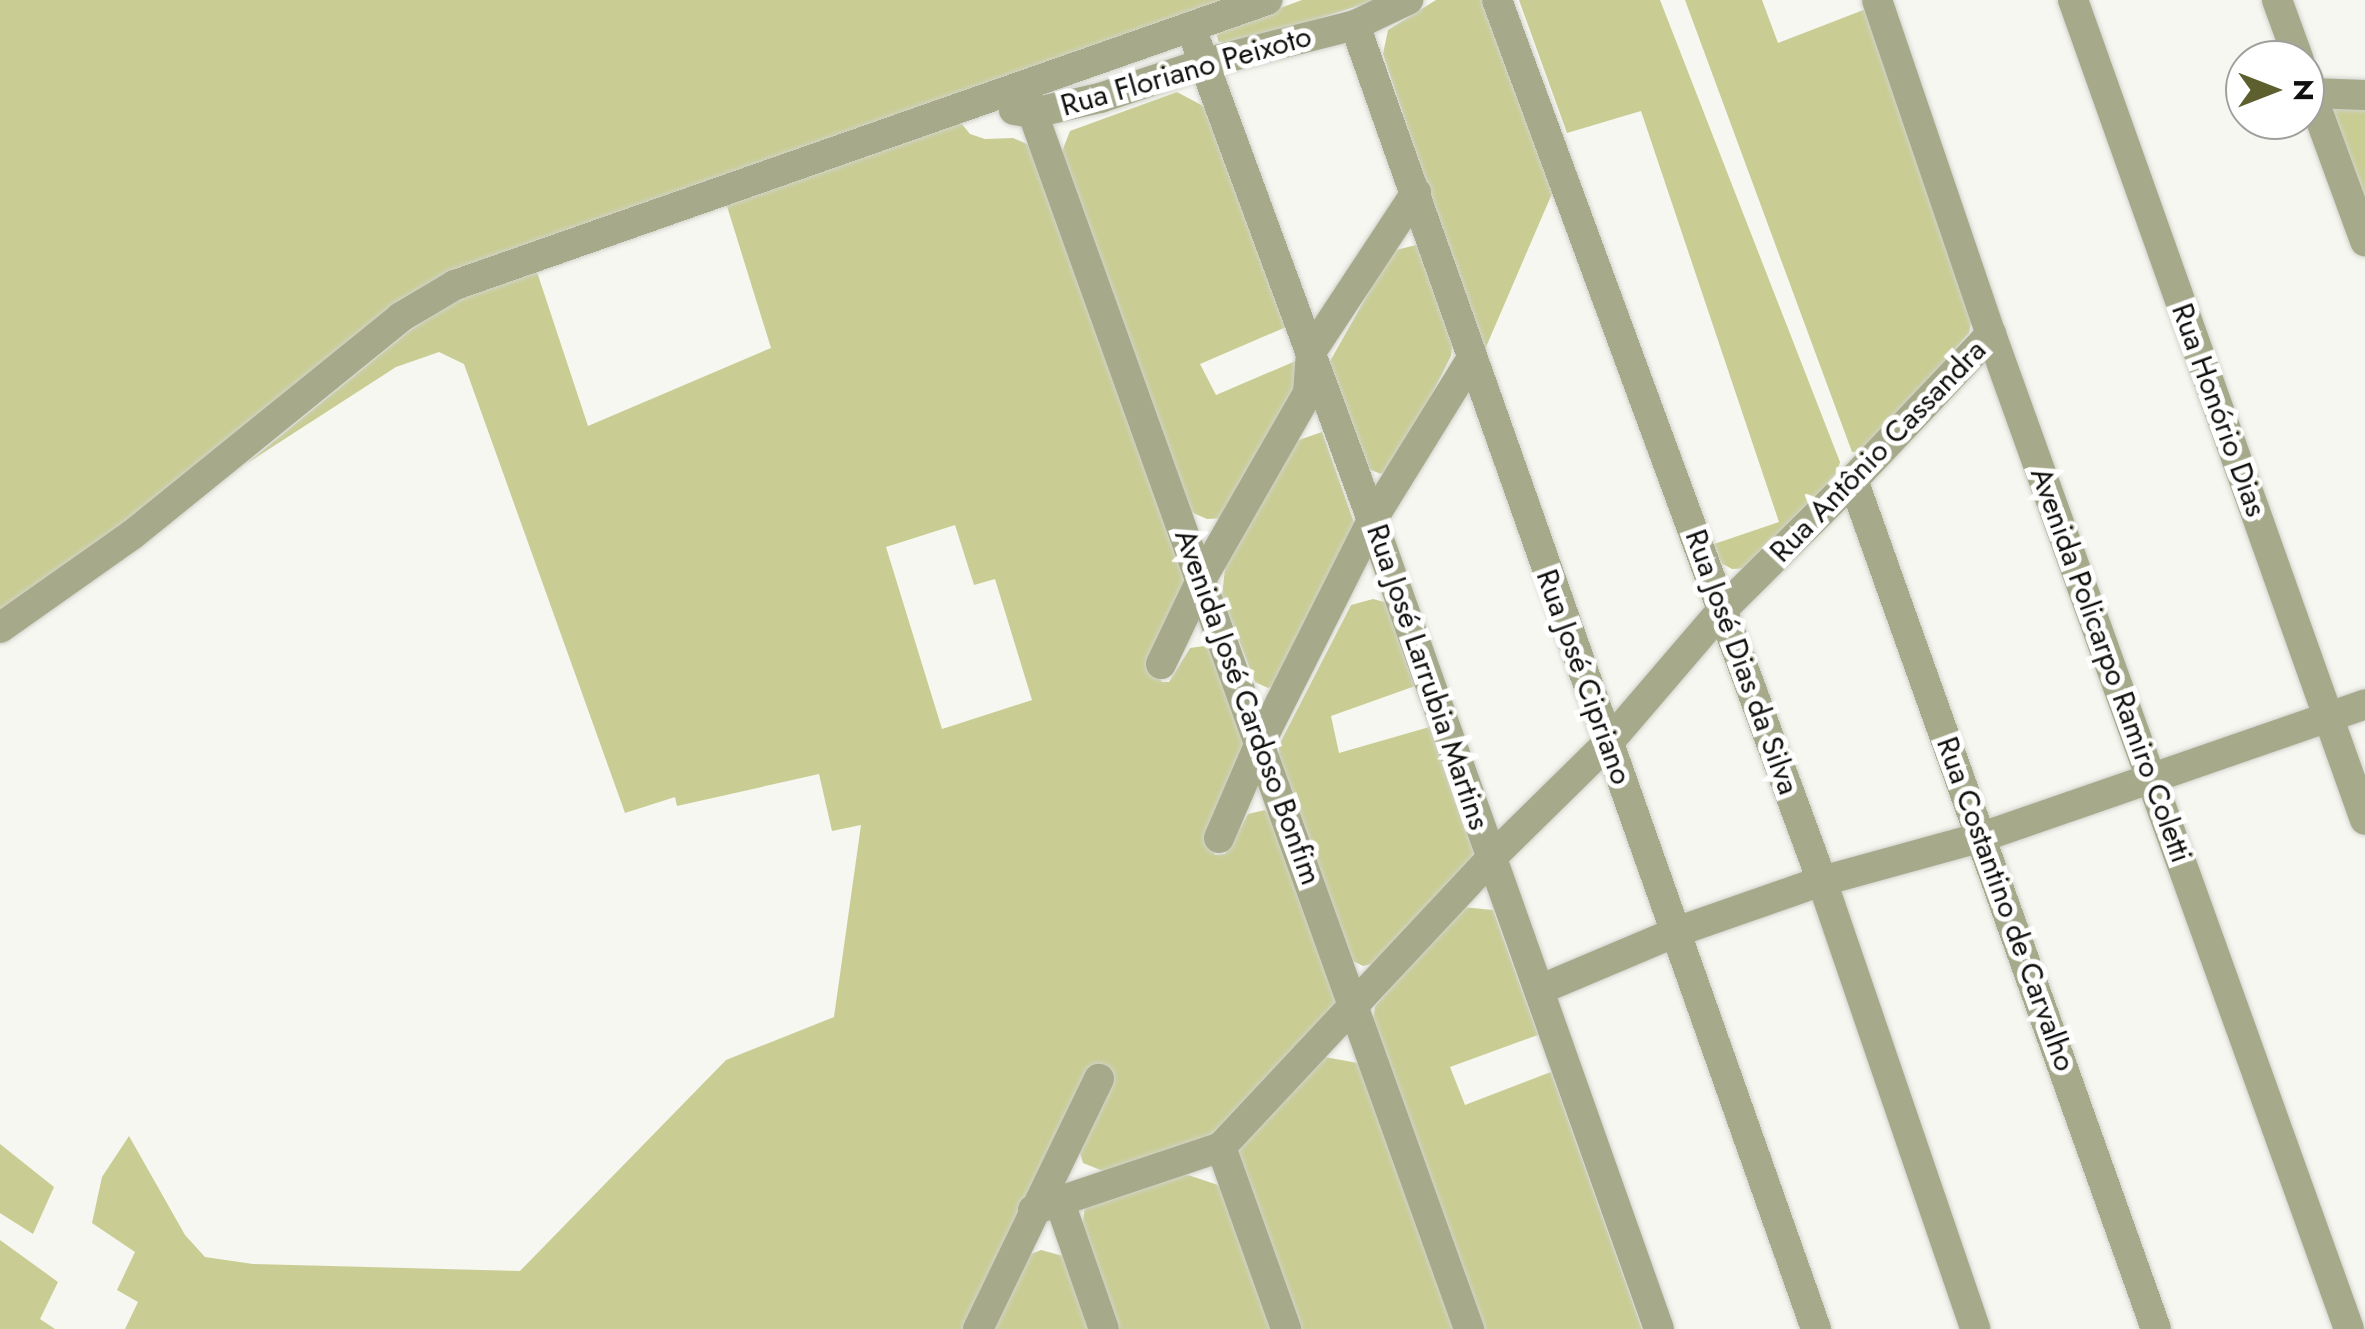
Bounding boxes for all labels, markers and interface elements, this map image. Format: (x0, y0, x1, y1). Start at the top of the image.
street label: Rua Floriano Peixoto (1057, 18, 1315, 124)
north arrow (2225, 40, 2325, 140)
text: N (2283, 79, 2324, 101)
street label: Rua Honório Dias (2164, 299, 2274, 521)
street label: Rua Antônio Cassandra (1763, 332, 1993, 570)
street label: Avenida Policarpo Ramiro Coletti (2023, 463, 2199, 867)
street label: Rua José Larrubia Martins (1359, 520, 1497, 834)
street label: Avenida José Cardoso Bonfim (1167, 524, 1329, 890)
street label: Rua José Dias da Silva (1677, 525, 1807, 799)
street label: Rua José Cipriano (1528, 565, 1640, 789)
street label: Rua Costantino de Carvalho (1929, 732, 2083, 1076)

